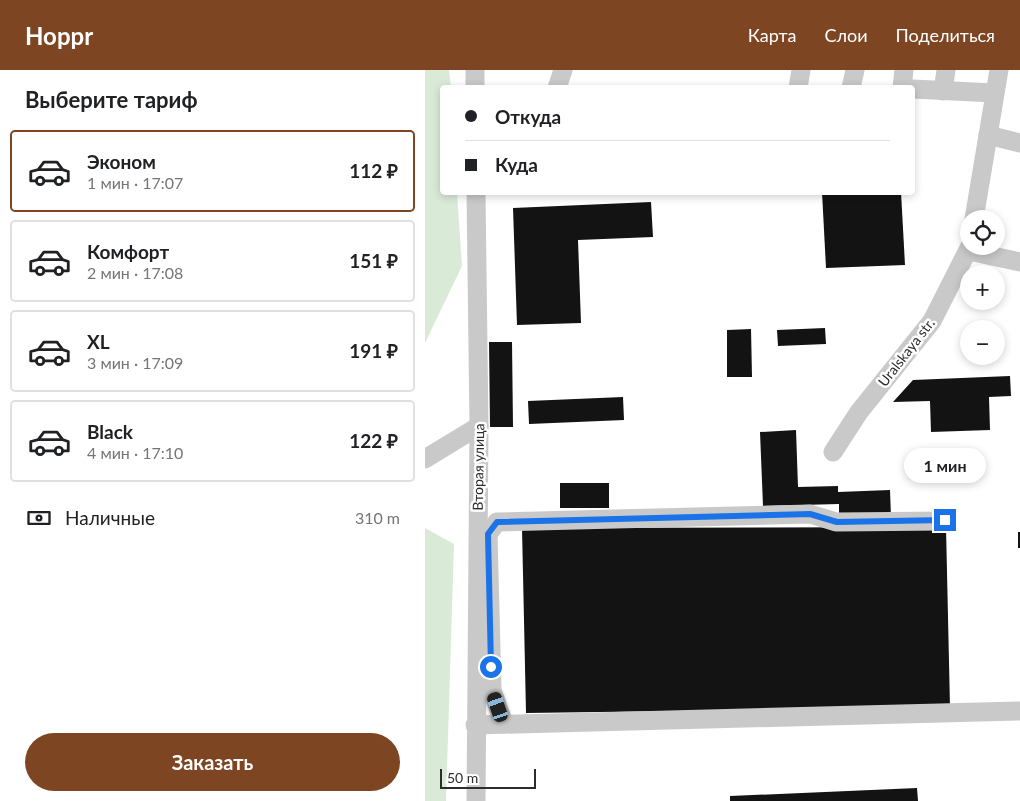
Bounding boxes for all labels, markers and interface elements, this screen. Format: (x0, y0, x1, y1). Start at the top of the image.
text: Hoppr (25, 21, 93, 50)
text: Карта (748, 24, 796, 46)
text: Слои (824, 24, 868, 46)
text: Поделиться (896, 24, 995, 46)
text: Выберите тариф (25, 86, 198, 113)
text: Откуда (495, 105, 561, 128)
icon: car (27, 149, 72, 194)
text: Эконом (87, 150, 156, 173)
text: Куда (495, 153, 538, 176)
text: 112 ₽ (349, 159, 398, 182)
text: 1 мин · 17:07 (87, 173, 183, 192)
map controls (960, 210, 1005, 365)
button: locate (960, 210, 1005, 255)
icon: car (27, 239, 72, 284)
text: Комфорт (87, 240, 169, 263)
text: 151 ₽ (349, 249, 398, 272)
text: 2 мин · 17:08 (87, 263, 183, 282)
button: + (960, 265, 1005, 310)
street label: Uralskaya str. (874, 315, 938, 389)
button: − (960, 320, 1005, 365)
icon: car (27, 329, 72, 374)
text: XL (87, 330, 110, 353)
text: 191 ₽ (349, 339, 398, 362)
text: 3 мин · 17:09 (87, 353, 183, 372)
icon: car (27, 419, 72, 464)
text: Black (87, 420, 133, 443)
street label: Вторая улица (469, 423, 487, 511)
text: 122 ₽ (349, 429, 398, 452)
text: 4 мин · 17:10 (87, 443, 183, 462)
callout: 1 мин (904, 448, 986, 482)
text: 1 мин (923, 456, 967, 475)
icon: cash (25, 504, 53, 532)
text: Наличные (65, 506, 155, 529)
text: 310 m (355, 508, 400, 527)
route end (934, 509, 956, 531)
route start (480, 656, 502, 678)
car (486, 690, 509, 724)
button: Заказать (25, 733, 400, 791)
scale bar (440, 766, 536, 789)
text: 50 m (447, 769, 478, 786)

